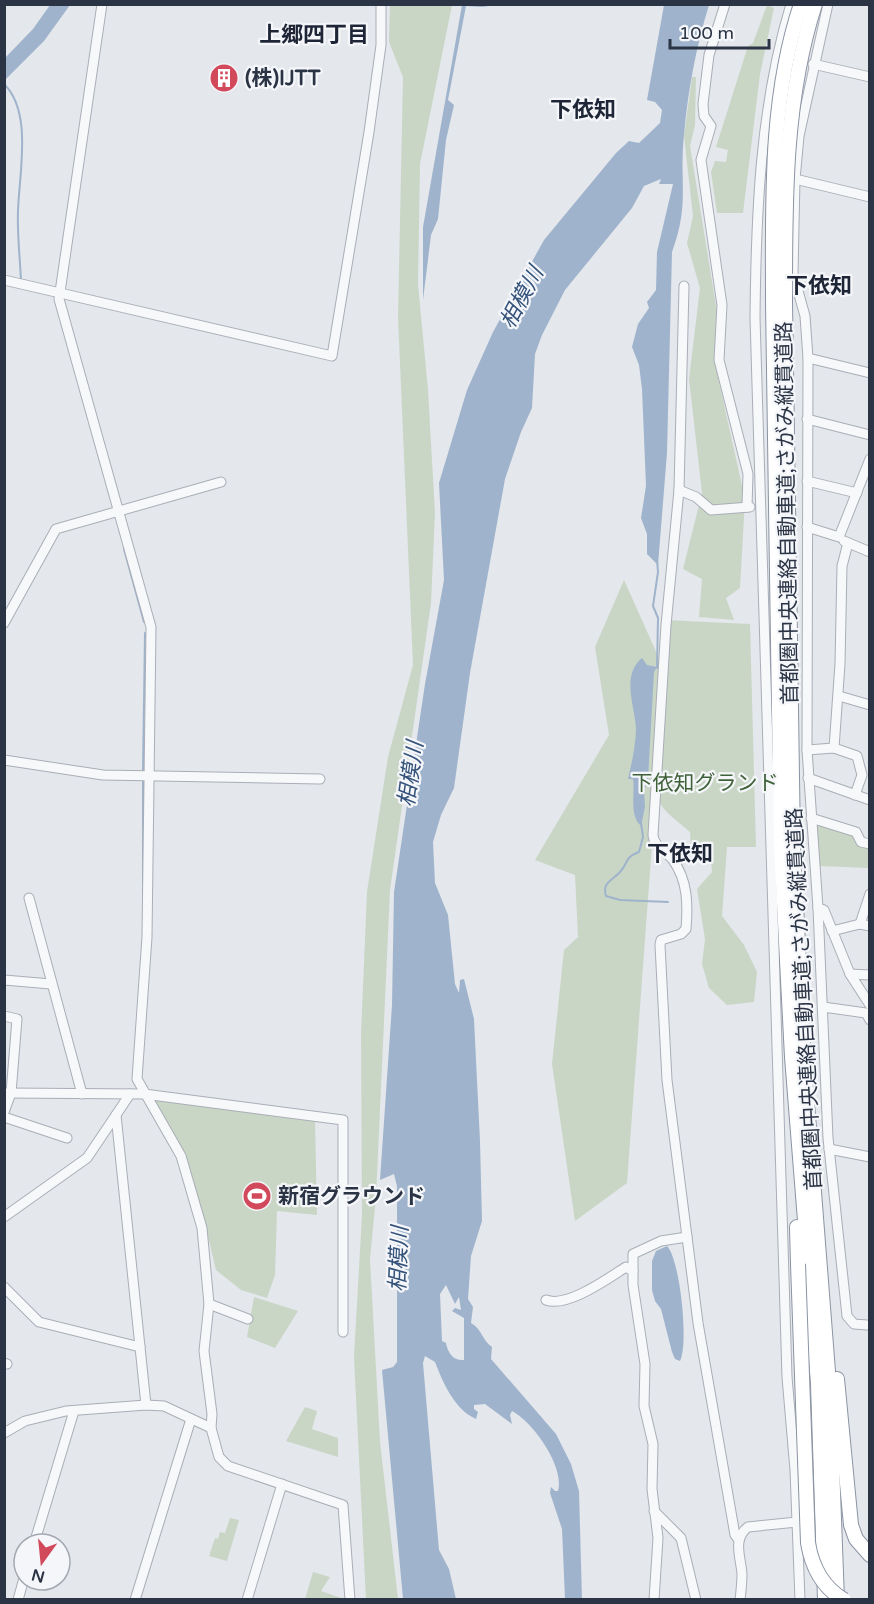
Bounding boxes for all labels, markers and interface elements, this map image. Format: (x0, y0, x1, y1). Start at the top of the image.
scale bar (670, 12, 769, 50)
district label: 上郷四丁目 (259, 22, 369, 48)
text: 100 m (679, 22, 734, 44)
building icon: (株)IJTT (208, 62, 240, 94)
place label: (株)IJTT (245, 66, 321, 91)
district label: 下依知 (550, 97, 616, 123)
water label: 相模川 (495, 260, 550, 333)
district label: 下依知 (786, 273, 852, 299)
street label: 首都圏中央連絡自動車道;さがみ縦貫道路 (772, 321, 803, 705)
water label: 相模川 (394, 738, 429, 809)
park label: 下依知グランド (632, 771, 779, 796)
street label: 首都圏中央連絡自動車道;さがみ縦貫道路 (782, 807, 827, 1191)
district label: 下依知 (647, 841, 713, 867)
sports icon: 新宿グラウンド (241, 1180, 273, 1212)
place label: 新宿グラウンド (278, 1184, 425, 1209)
water label: 相模川 (385, 1224, 413, 1292)
north arrow (12, 1532, 72, 1592)
text: N (30, 1564, 47, 1587)

